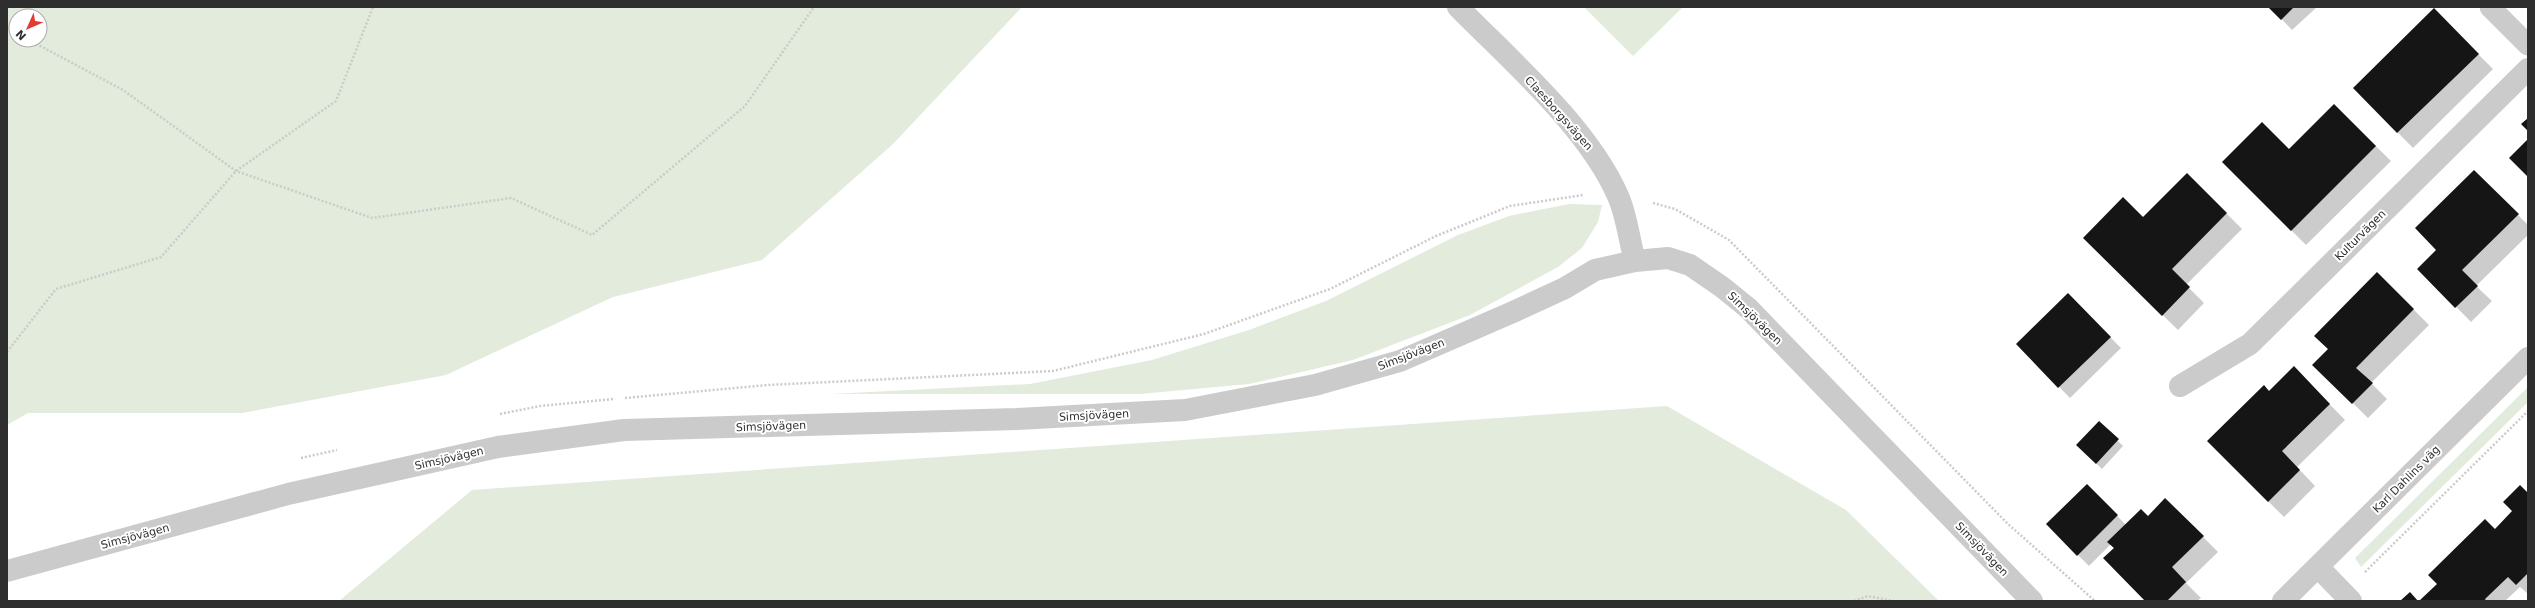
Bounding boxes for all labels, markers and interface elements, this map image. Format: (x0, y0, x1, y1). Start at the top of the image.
north arrow (8, 8, 48, 48)
text: N (13, 27, 29, 43)
street label: Claesborgsvägen (1522, 74, 1595, 153)
street label: Kulturvägen (2332, 207, 2388, 263)
street label: Simsjövägen (1725, 289, 1784, 347)
street label: Simsjövägen (1376, 336, 1446, 373)
street label: Simsjövägen (1059, 407, 1129, 424)
street label: Simsjövägen (736, 419, 806, 434)
street label: Karl Dahlins väg (2370, 443, 2443, 516)
street label: Simsjövägen (413, 444, 485, 473)
street label: Simsjövägen (1953, 520, 2011, 579)
street label: Simsjövägen (100, 521, 171, 552)

